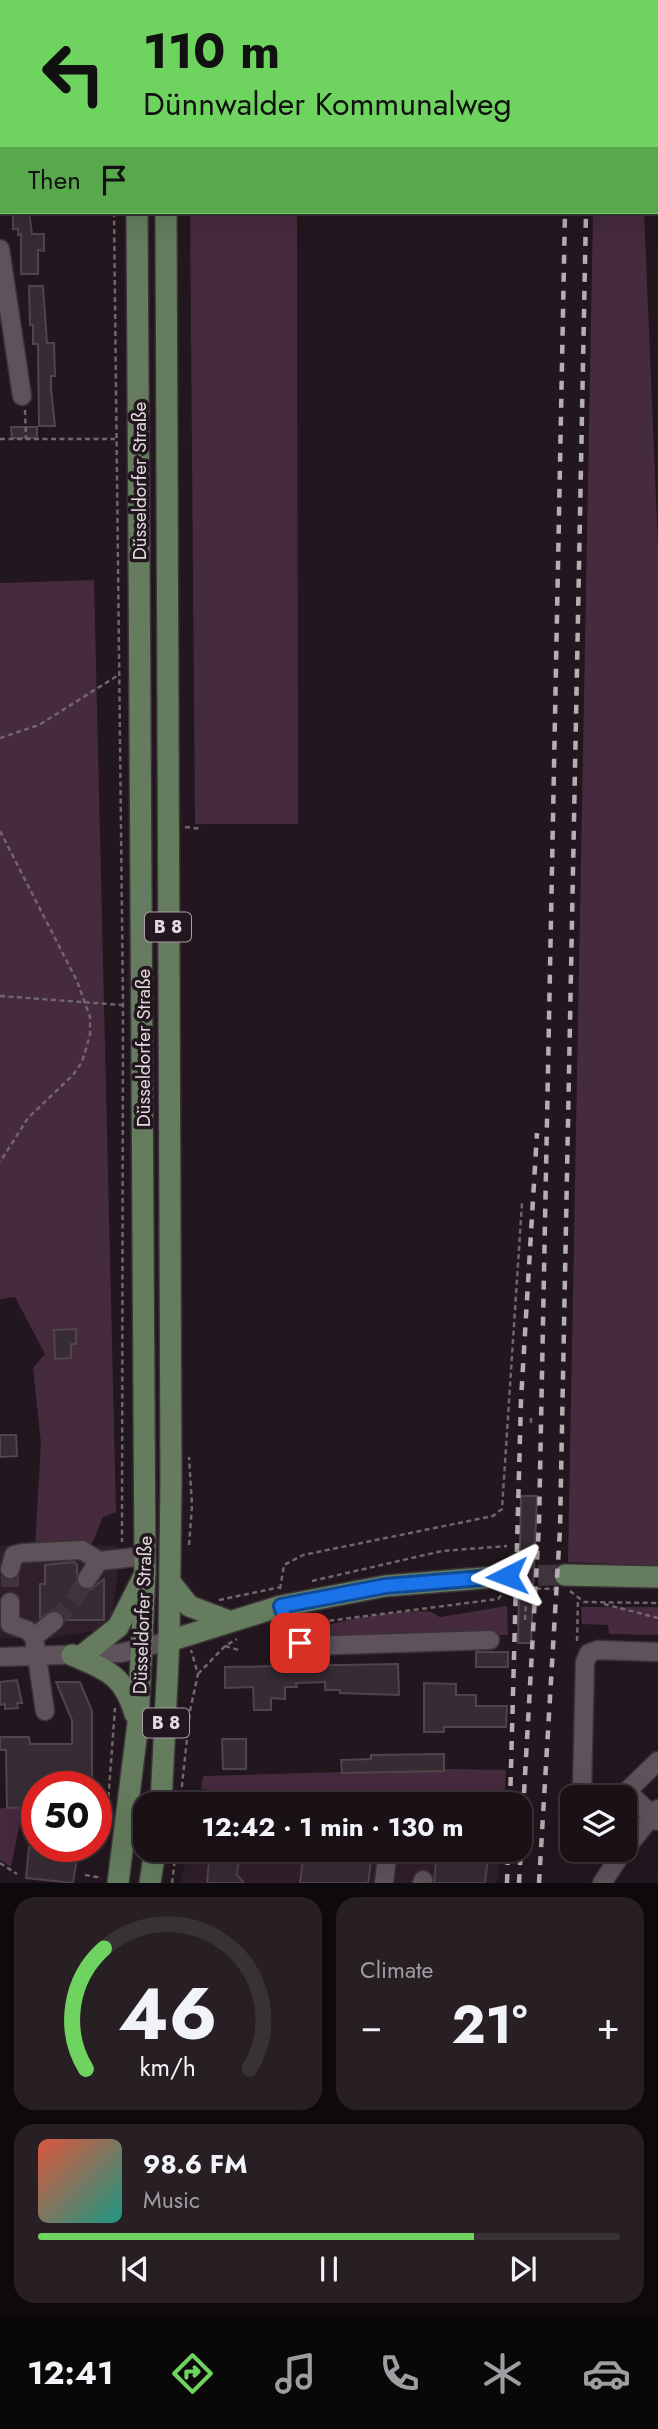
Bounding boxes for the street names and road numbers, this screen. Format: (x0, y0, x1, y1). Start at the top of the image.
street label: Düsseldorfer Straße (126, 401, 153, 560)
road number: B 8 (145, 912, 191, 942)
street label: Düsseldorfer Straße (130, 968, 157, 1127)
street label: Düsseldorfer Straße (126, 1535, 159, 1695)
road number: B 8 (143, 1708, 189, 1738)

